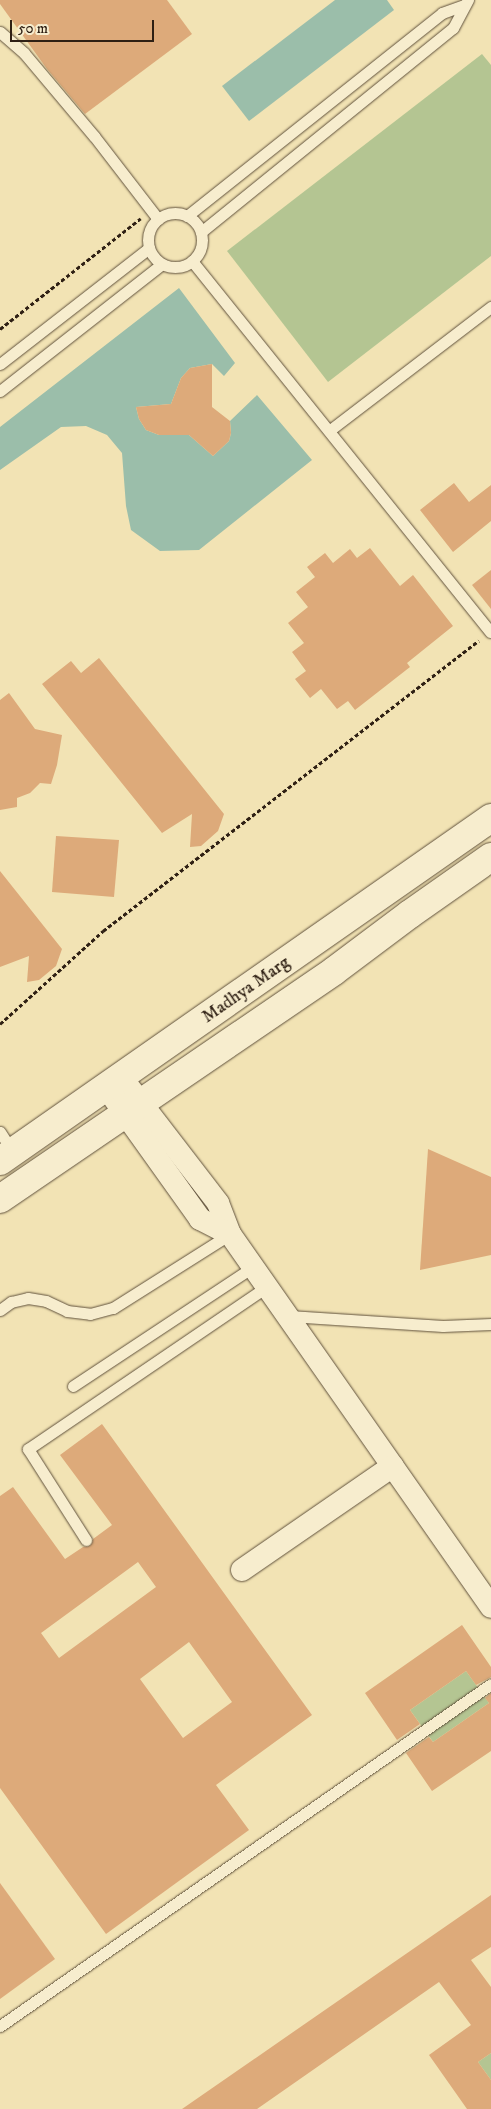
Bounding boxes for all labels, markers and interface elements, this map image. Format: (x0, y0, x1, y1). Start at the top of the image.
scale bar (12, 10, 156, 42)
text: 50 m (18, 19, 48, 38)
street label: Madhya Marg (198, 952, 294, 1028)

